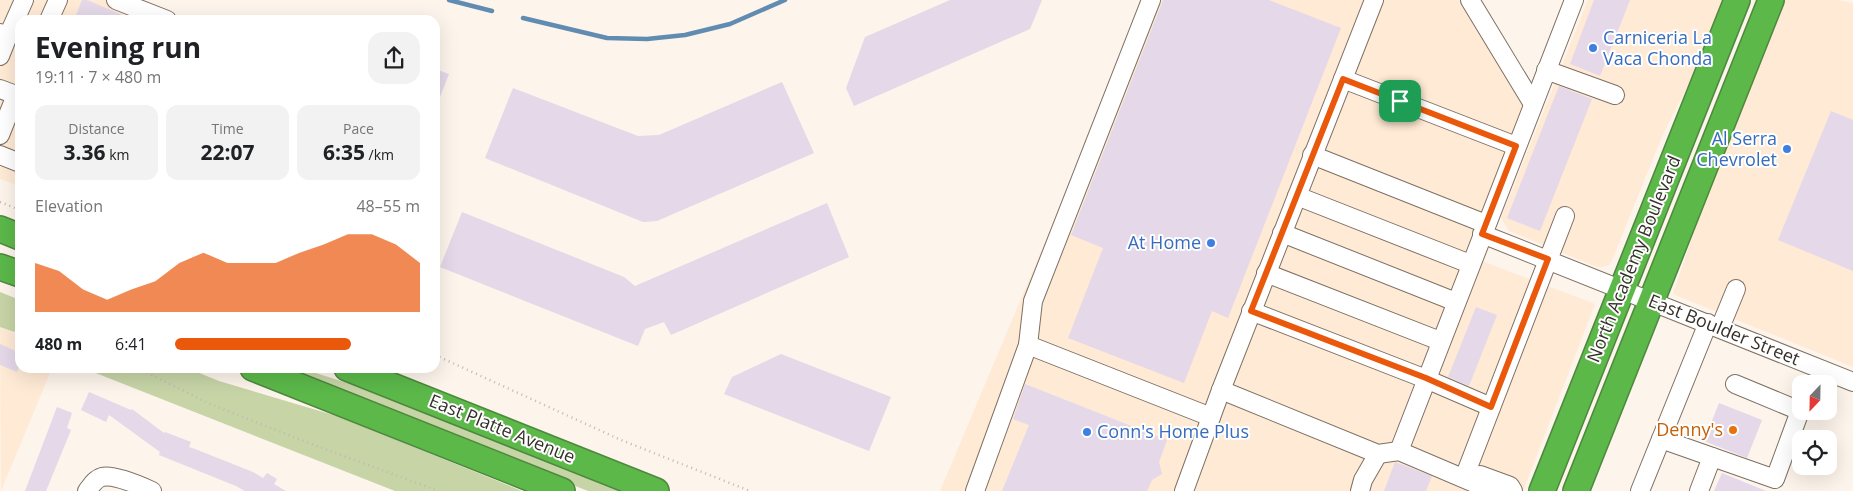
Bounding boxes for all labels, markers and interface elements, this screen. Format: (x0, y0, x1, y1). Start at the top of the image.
place label: Carniceria La Vaca Chonda (1603, 25, 1712, 70)
text: Evening run (35, 28, 201, 66)
button: share (368, 32, 420, 84)
marker: Carniceria La Vaca Chonda (1587, 42, 1599, 54)
text: 19:11 · 7 × 480 m (35, 66, 161, 88)
pin (1379, 80, 1421, 122)
icon: arrive (1386, 87, 1414, 115)
text: Distance (68, 119, 125, 138)
text: Time (211, 119, 244, 138)
text: Pace (343, 119, 374, 138)
place label: Al Serra Chevrolet (1696, 126, 1777, 171)
text: 3.36 (64, 138, 106, 166)
text: 22:07 (200, 138, 255, 166)
text: 6:35 (323, 138, 365, 166)
marker: Al Serra Chevrolet (1781, 143, 1793, 155)
text: km (106, 145, 129, 164)
text: /km (365, 145, 394, 164)
street label: North Academy Boulevard (1581, 152, 1686, 366)
text: Elevation (35, 195, 103, 217)
text: 48–55 m (356, 195, 420, 217)
place label: At Home (1128, 230, 1201, 254)
marker: At Home (1205, 237, 1217, 249)
street label: East Boulder Street (1645, 288, 1804, 370)
text: 480 m (35, 333, 82, 355)
text: 6:41 (115, 333, 147, 355)
north arrow (1792, 375, 1838, 420)
map controls (1792, 375, 1837, 475)
street label: East Platte Avenue (426, 388, 579, 468)
place label: Denny's (1656, 417, 1723, 441)
place label: Conn's Home Plus (1097, 419, 1249, 443)
marker: Denny's (1727, 424, 1739, 436)
marker: Conn's Home Plus (1081, 426, 1093, 438)
button: locate (1792, 430, 1837, 475)

